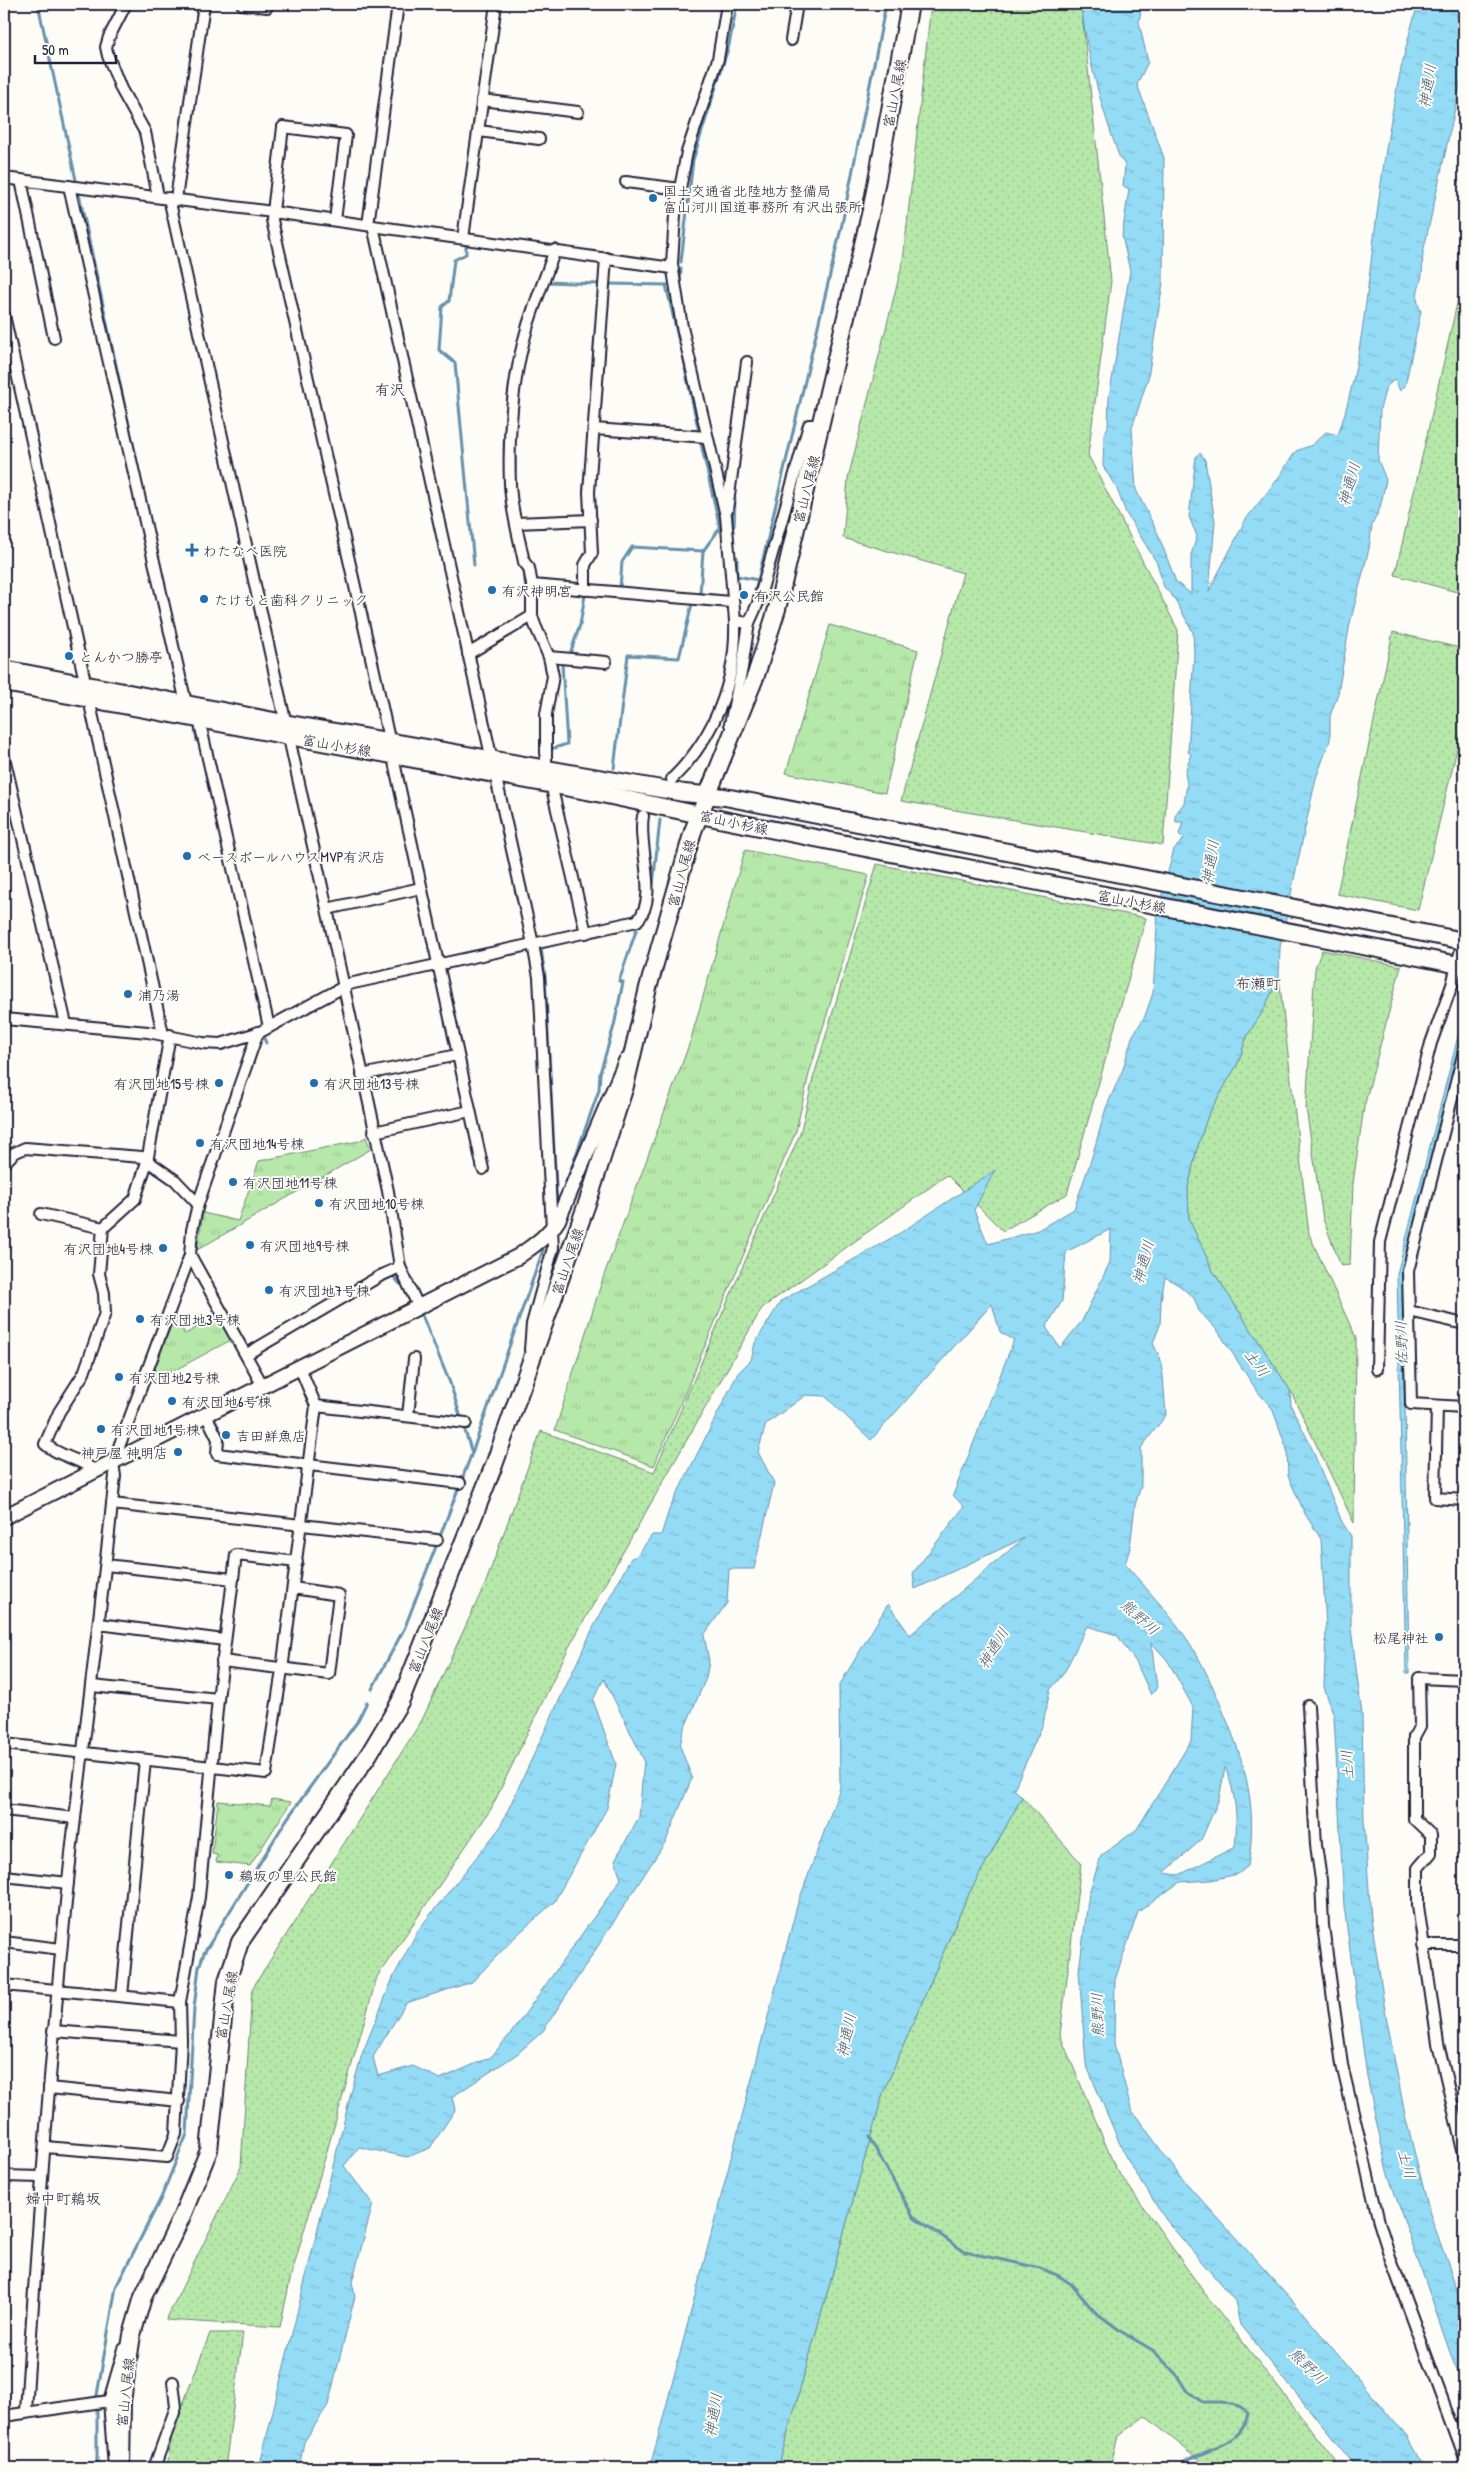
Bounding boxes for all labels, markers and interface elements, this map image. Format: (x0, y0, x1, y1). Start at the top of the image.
scale bar (35, 32, 116, 64)
text: 50 m (42, 39, 69, 60)
street label: 富山八尾線 (878, 57, 910, 129)
water label: 神通川 (1413, 62, 1441, 110)
place label: 国土交通省北陸地方整備局 富山河川国道事務所 有沢出張所 (663, 181, 862, 216)
marker: 国土交通省北陸地方整備局 富山河川国道事務所 有沢出張所 (647, 192, 659, 204)
district label: 有沢 (375, 379, 405, 400)
street label: 富山八尾線 (788, 453, 824, 525)
water label: 神通川 (1333, 460, 1365, 508)
place label: わたなべ医院 (203, 541, 287, 560)
marker: わたなべ医院 (185, 543, 199, 557)
place label: 有沢神明宮 (502, 581, 572, 600)
marker: 有沢神明宮 (486, 584, 498, 596)
place label: 有沢公民館 (754, 586, 824, 605)
marker: 有沢公民館 (738, 589, 750, 601)
place label: たけもと歯科クリニック (214, 590, 368, 609)
marker: たけもと歯科クリニック (198, 593, 210, 605)
place label: とんかつ勝亭 (79, 647, 163, 666)
marker: とんかつ勝亭 (63, 650, 75, 662)
street label: 富山小杉線 (301, 730, 373, 760)
street label: 富山小杉線 (698, 805, 770, 839)
street label: 富山八尾線 (663, 837, 699, 909)
water label: 神通川 (1196, 838, 1224, 886)
place label: ベースボールハウスMVP有沢店 (197, 847, 385, 866)
marker: ベースボールハウスMVP有沢店 (181, 850, 193, 862)
street label: 富山小杉線 (1096, 885, 1168, 917)
district label: 布瀬町 (1235, 973, 1281, 994)
place label: 浦乃湯 (138, 985, 180, 1004)
marker: 浦乃湯 (122, 988, 134, 1000)
place label: 有沢団地15号棟 (114, 1074, 210, 1093)
place label: 有沢団地13号棟 (324, 1074, 420, 1093)
marker: 有沢団地15号棟 (213, 1077, 225, 1089)
marker: 有沢団地13号棟 (308, 1077, 320, 1089)
place label: 有沢団地14号棟 (210, 1134, 305, 1153)
marker: 有沢団地14号棟 (194, 1137, 206, 1149)
place label: 有沢団地11号棟 (243, 1173, 338, 1192)
marker: 有沢団地11号棟 (227, 1176, 239, 1188)
place label: 有沢団地10号棟 (329, 1194, 425, 1213)
marker: 有沢団地10号棟 (313, 1197, 325, 1209)
street label: 富山八尾線 (547, 1225, 587, 1297)
place label: 有沢団地9号棟 (260, 1236, 350, 1255)
water label: 神通川 (1127, 1238, 1159, 1286)
place label: 有沢団地4号棟 (64, 1239, 154, 1258)
marker: 有沢団地9号棟 (244, 1239, 256, 1251)
marker: 有沢団地4号棟 (157, 1242, 169, 1254)
place label: 有沢団地7号棟 (279, 1281, 371, 1300)
marker: 有沢団地7号棟 (263, 1284, 275, 1296)
place label: 有沢団地3号棟 (150, 1310, 241, 1329)
marker: 有沢団地3号棟 (134, 1313, 146, 1325)
water label: 佐野川 (1390, 1320, 1412, 1366)
water label: 土川 (1240, 1345, 1274, 1381)
place label: 有沢団地2号棟 (129, 1368, 221, 1387)
marker: 有沢団地2号棟 (113, 1371, 125, 1383)
place label: 有沢団地6号棟 (182, 1392, 273, 1411)
marker: 有沢団地6号棟 (166, 1395, 178, 1407)
place label: 有沢団地1号棟 (111, 1420, 201, 1439)
marker: 有沢団地1号棟 (95, 1423, 107, 1435)
place label: 吉田鮮魚店 (236, 1426, 306, 1445)
marker: 吉田鮮魚店 (220, 1429, 232, 1441)
place label: 神戸屋 神明店 (81, 1443, 168, 1462)
marker: 神戸屋 神明店 (172, 1446, 184, 1458)
water label: 熊野川 (1116, 1594, 1164, 1640)
street label: 富山八尾線 (403, 1604, 447, 1676)
water label: 神通川 (972, 1623, 1014, 1673)
place label: 松尾神社 (1373, 1628, 1429, 1647)
marker: 松尾神社 (1433, 1631, 1445, 1643)
water label: 土川 (1335, 1749, 1359, 1781)
place label: 鵜坂の里公民館 (239, 1866, 337, 1885)
marker: 鵜坂の里公民館 (223, 1869, 235, 1881)
street label: 富山八尾線 (211, 1969, 241, 2041)
water label: 熊野川 (1086, 1992, 1108, 2038)
water label: 神通川 (831, 2011, 861, 2059)
water label: 土川 (1393, 2147, 1421, 2181)
district label: 婦中町鵜坂 (25, 2188, 101, 2209)
water label: 熊野川 (1285, 2343, 1331, 2389)
street label: 富山八尾線 (112, 2356, 138, 2428)
water label: 神通川 (699, 2391, 727, 2439)

